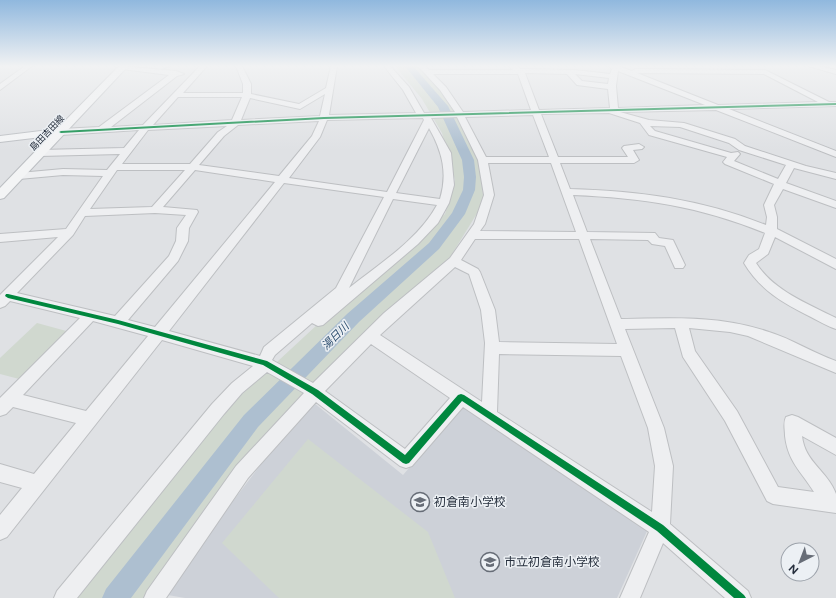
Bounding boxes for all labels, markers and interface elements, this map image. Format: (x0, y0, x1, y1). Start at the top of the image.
street label: 島田吉田線 (27, 112, 67, 153)
water label: 湯日川 (319, 319, 352, 353)
school or university icon: 初倉南小学校 (409, 491, 431, 513)
place label: 初倉南小学校 (434, 495, 506, 509)
north arrow (780, 542, 820, 582)
school or university icon: 市立初倉南小学校 (479, 551, 501, 573)
place label: 市立初倉南小学校 (504, 555, 600, 569)
text: N (786, 561, 801, 577)

